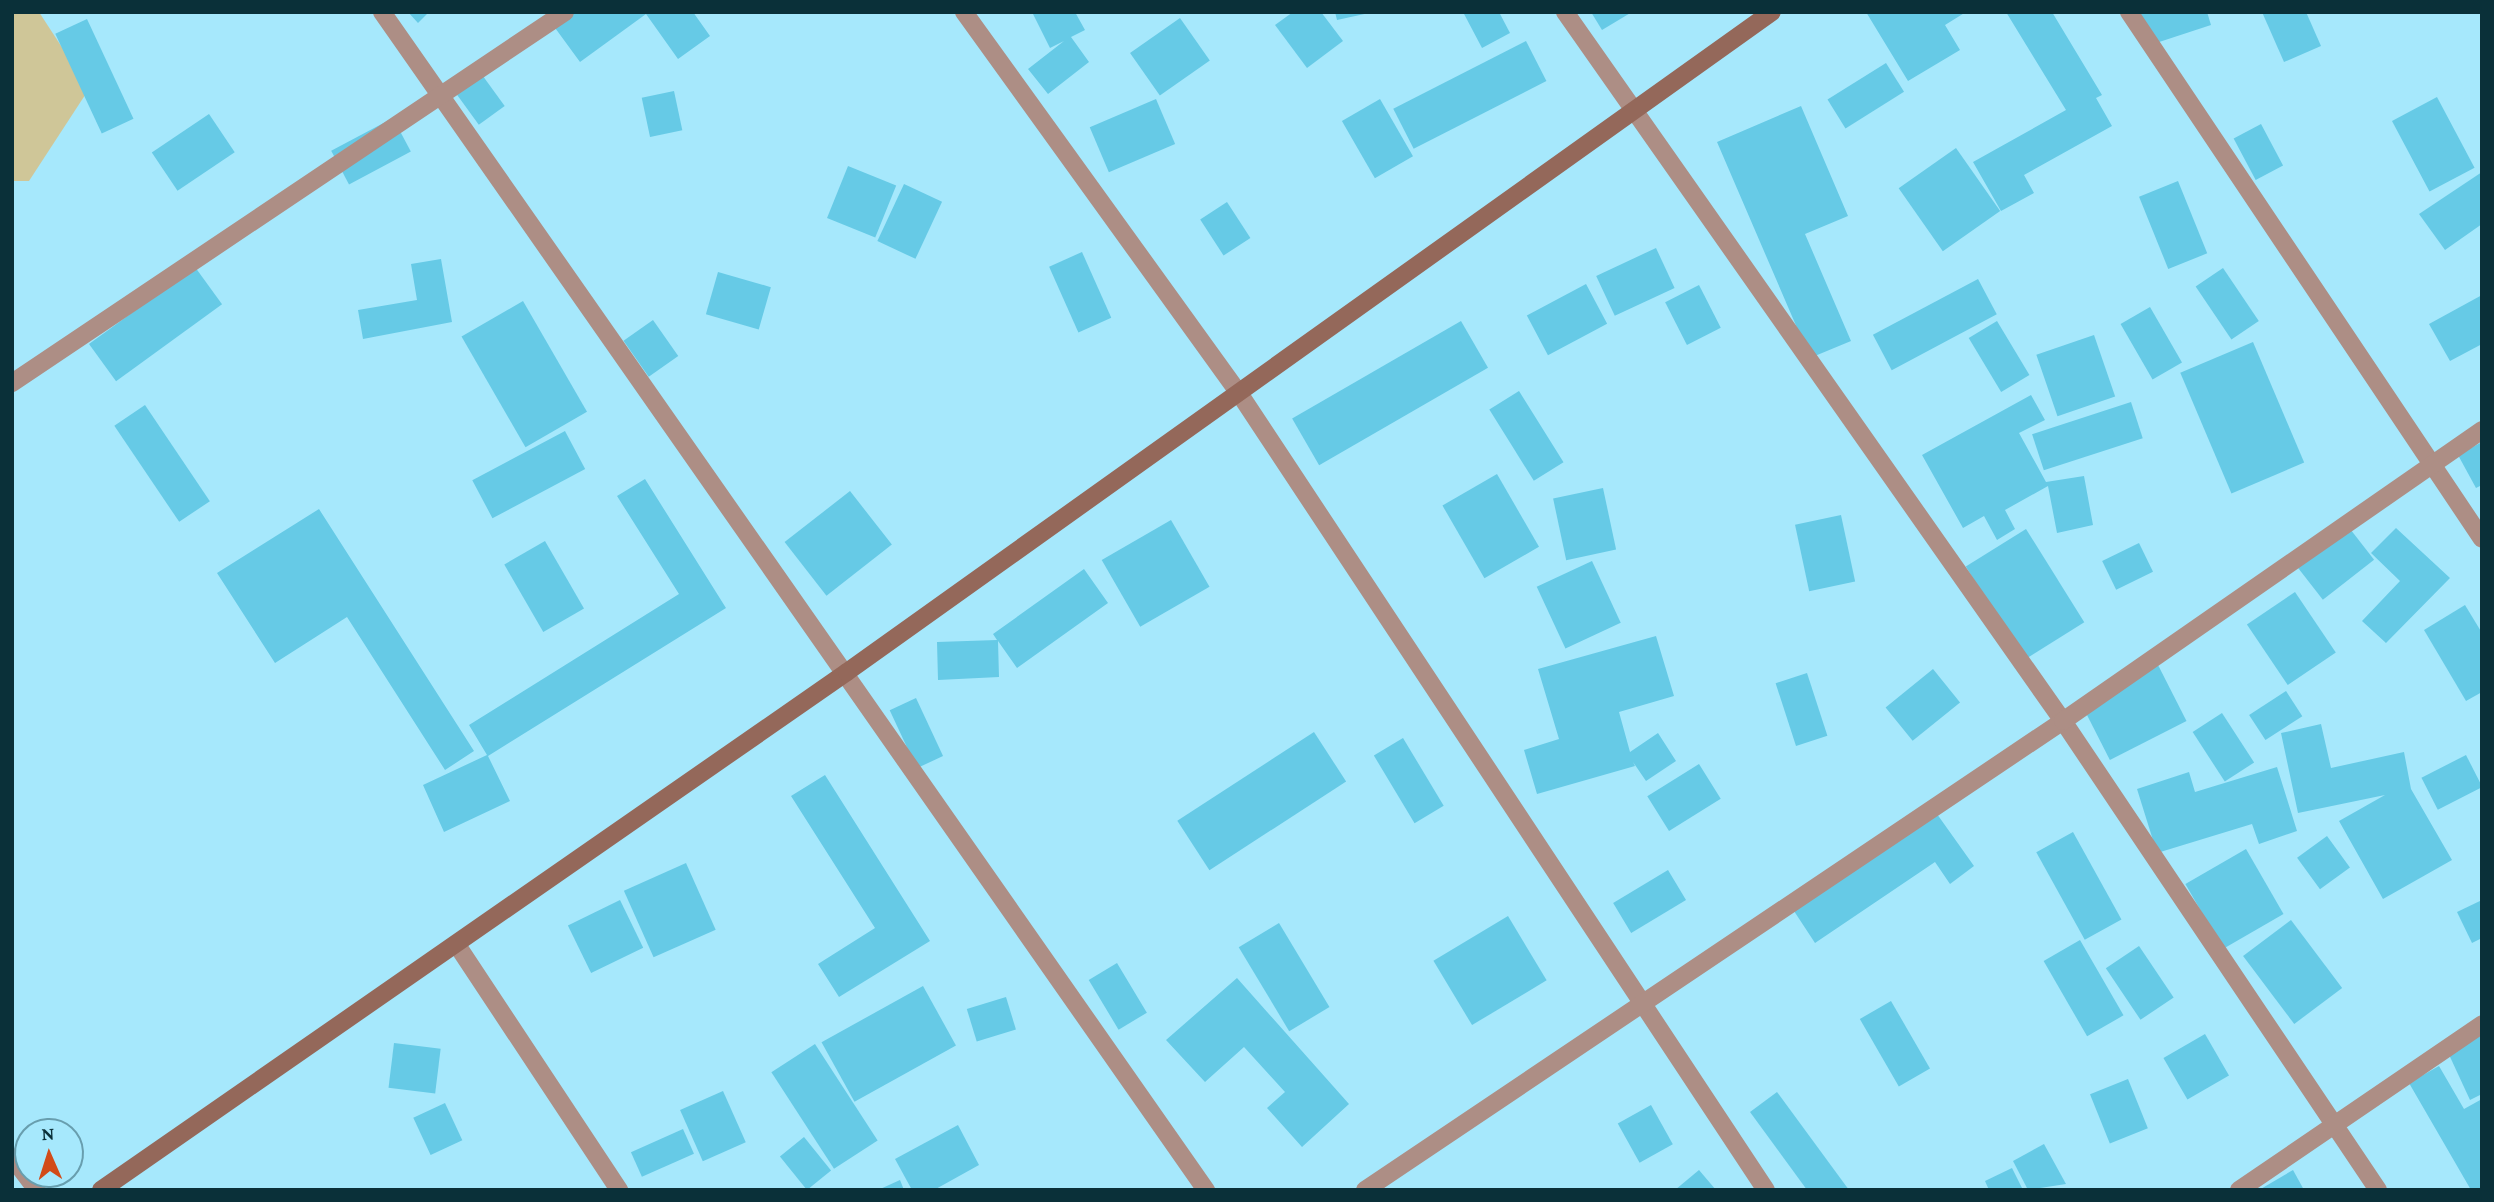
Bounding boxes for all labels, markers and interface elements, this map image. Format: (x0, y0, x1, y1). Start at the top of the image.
north arrow (14, 1118, 84, 1188)
text: N (41, 1123, 55, 1144)

